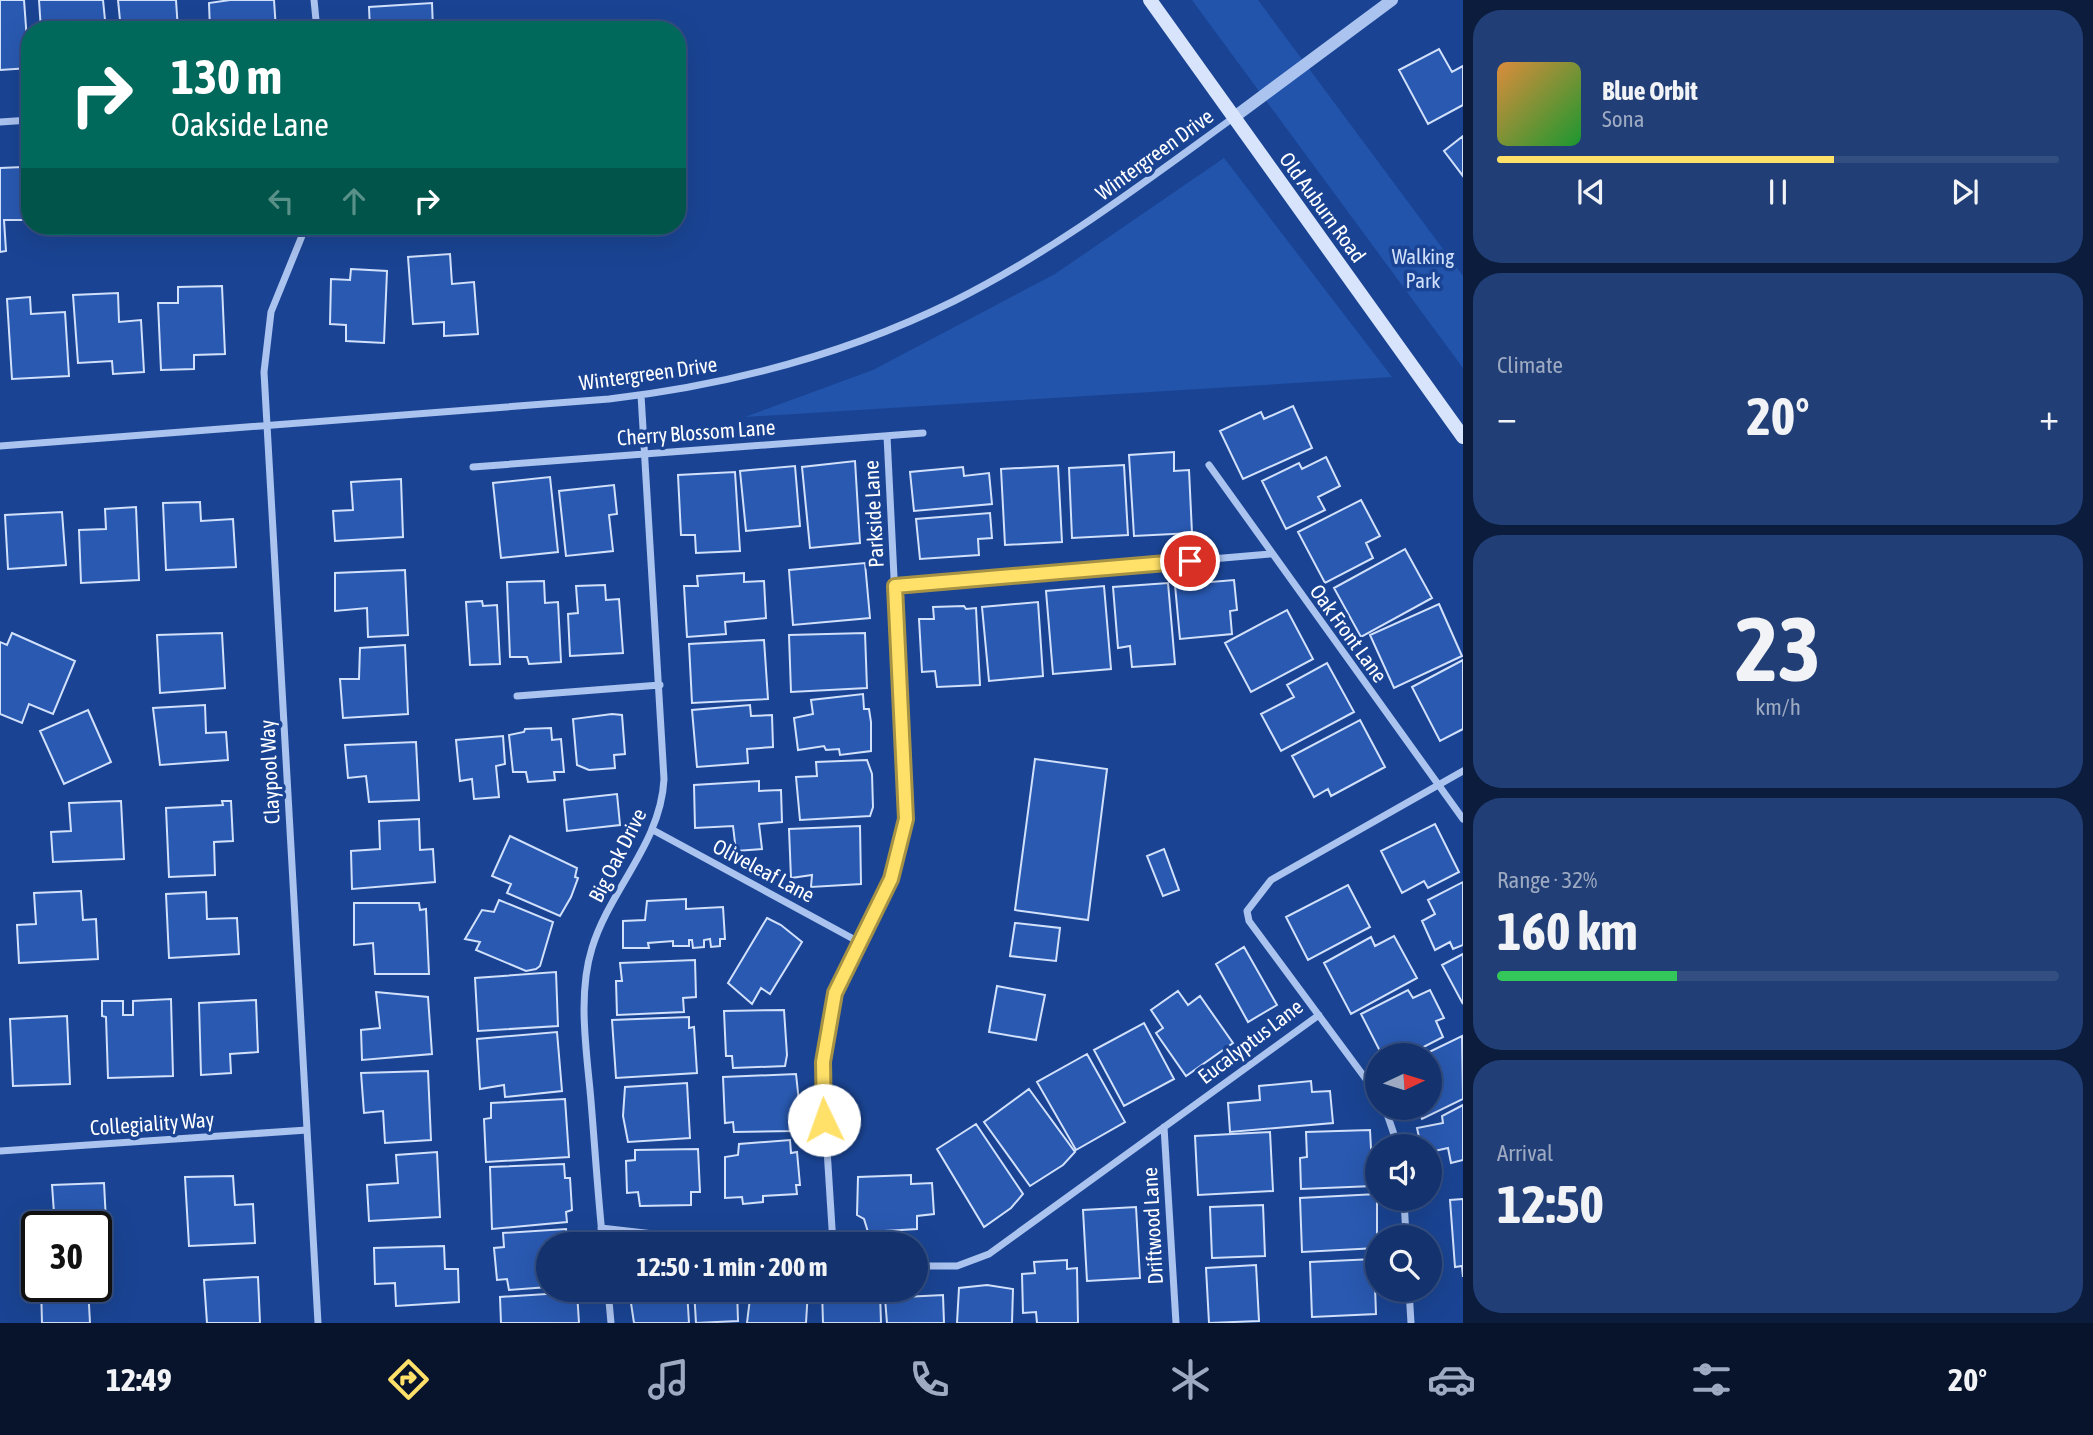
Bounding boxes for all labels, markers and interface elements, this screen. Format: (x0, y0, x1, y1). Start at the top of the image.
text: 130 m (171, 48, 282, 104)
icon: right (56, 49, 147, 140)
text: Blue Orbit (1602, 76, 1698, 106)
street label: Wintergreen Drive (1091, 103, 1217, 205)
text: Oakside Lane (171, 106, 329, 143)
text: Sona (1602, 106, 1644, 132)
street label: Old Auburn Road (1275, 147, 1371, 267)
icon: previous (1572, 173, 1610, 211)
icon: pause (1759, 173, 1797, 211)
icon: next (1946, 173, 1984, 211)
icon: left (262, 182, 300, 220)
icon: ahead (335, 182, 373, 220)
icon: right (408, 182, 446, 220)
park label: Walking Park (1392, 244, 1454, 292)
street label: Wintergreen Drive (577, 351, 719, 395)
text: Climate (1497, 352, 1563, 378)
text: 20° (1746, 386, 1810, 446)
text: − (1497, 395, 1517, 438)
text: + (2039, 395, 2059, 438)
street label: Cherry Blossom Lane (616, 414, 776, 450)
street label: Parkside Lane (858, 460, 888, 568)
pin (1160, 531, 1220, 591)
icon: arrive (1171, 542, 1209, 580)
street label: Oak Front Lane (1305, 579, 1393, 687)
text: 23 (1735, 596, 1821, 700)
text: km/h (1755, 694, 1801, 720)
street label: Claypool Way (254, 719, 284, 825)
street label: Big Oak Drive (583, 804, 651, 906)
street label: Oliveleaf Lane (709, 833, 819, 907)
text: Range · 32% (1497, 867, 1597, 893)
text: 160 km (1497, 901, 1638, 961)
street label: Eucalyptus Lane (1193, 994, 1307, 1088)
north arrow (1365, 1043, 1442, 1120)
map controls (1365, 1043, 1442, 1302)
position arrow (787, 1083, 861, 1157)
street label: Collegiality Way (89, 1107, 215, 1139)
button: sound (1365, 1134, 1442, 1211)
text: Arrival (1497, 1140, 1553, 1166)
street label: Driftwood Lane (1137, 1167, 1167, 1285)
text: 12:50 (1497, 1174, 1604, 1234)
speed limit sign: 30 (21, 1211, 112, 1302)
button: search (1365, 1225, 1442, 1302)
text: 12:50 · 1 min · 200 m (637, 1252, 827, 1282)
icon: directions (384, 1355, 433, 1404)
icon: music (644, 1355, 693, 1404)
icon: phone (905, 1355, 954, 1404)
icon: climate (1166, 1355, 1215, 1404)
icon: car (1427, 1355, 1476, 1404)
icon: filters (1687, 1355, 1736, 1404)
text: 12:49 (106, 1361, 172, 1398)
text: 20° (1948, 1361, 1987, 1398)

